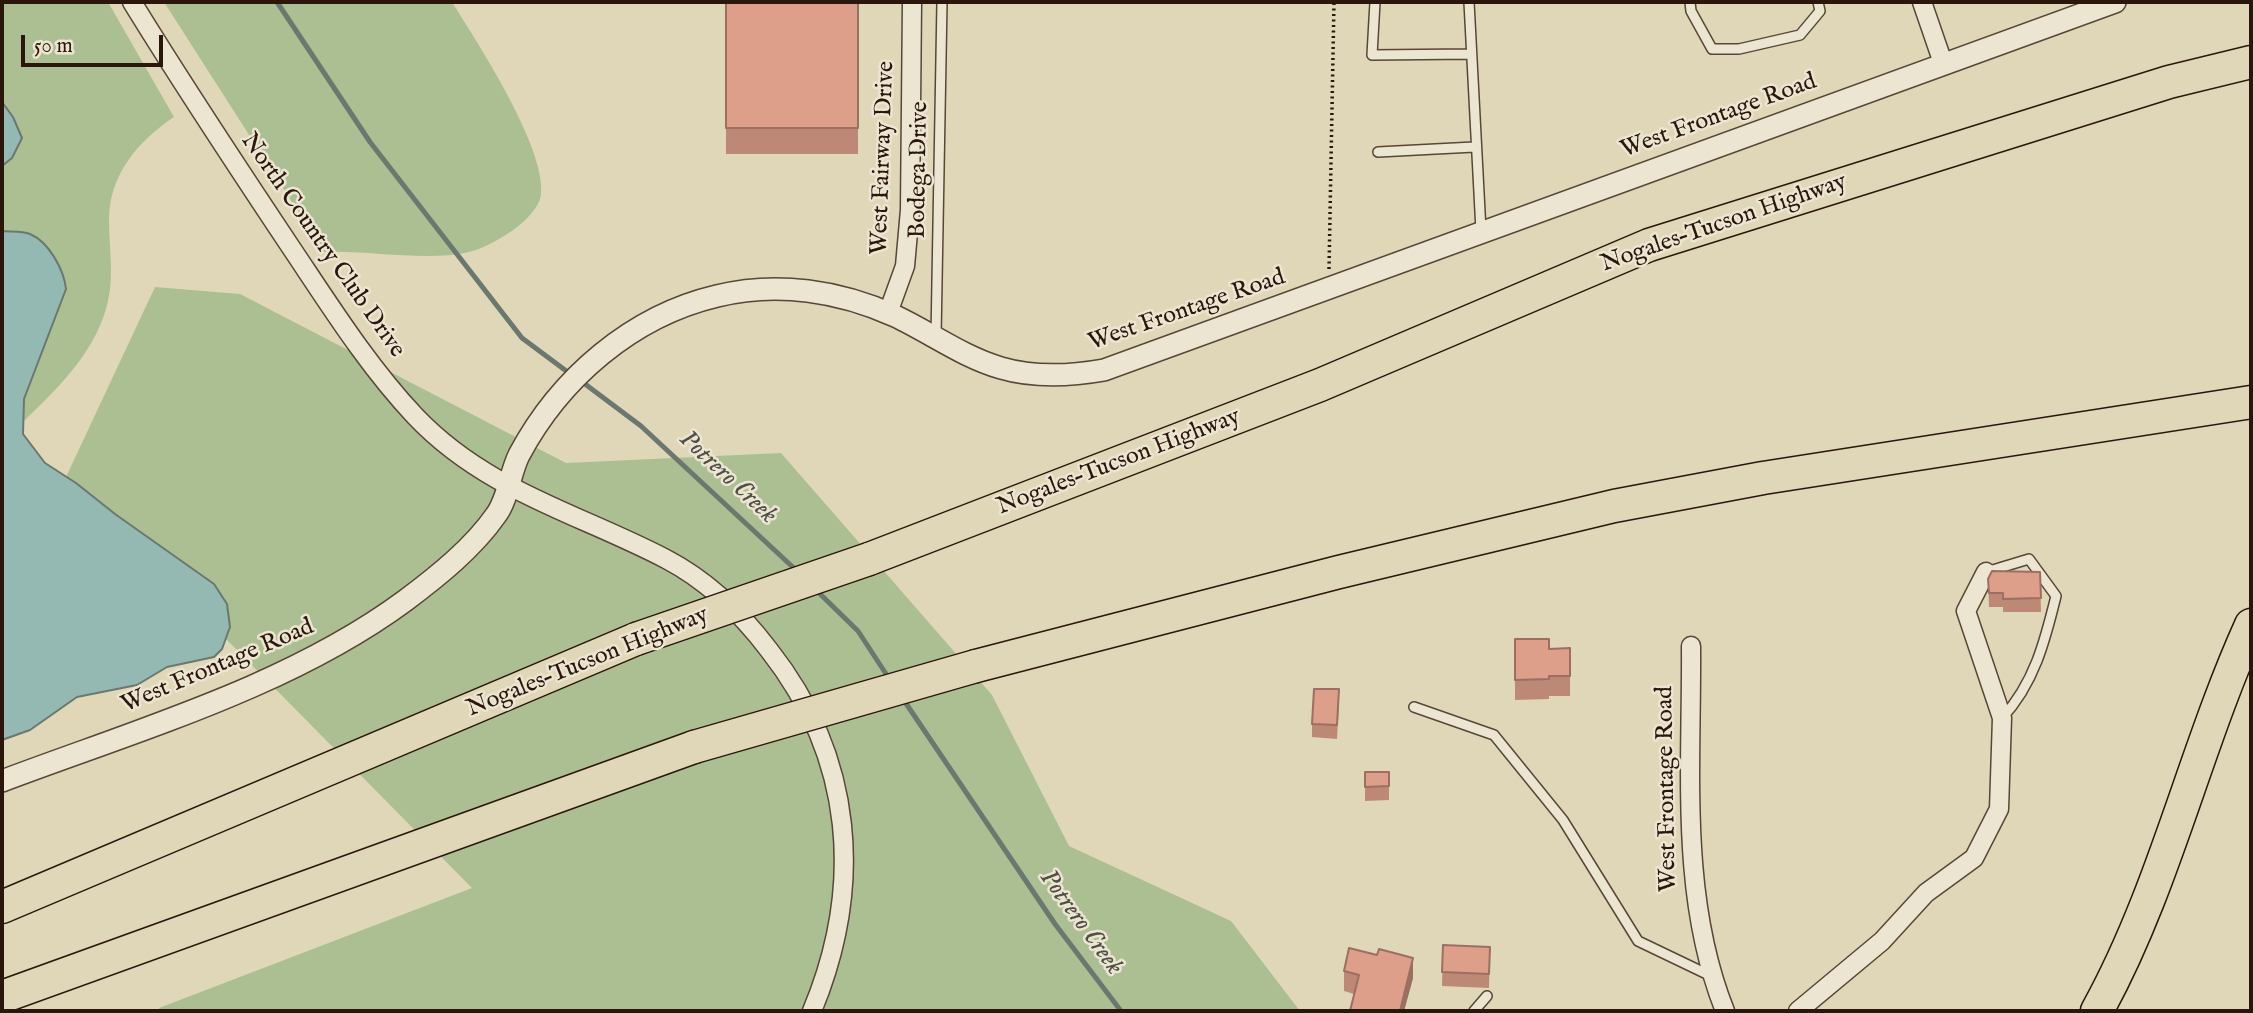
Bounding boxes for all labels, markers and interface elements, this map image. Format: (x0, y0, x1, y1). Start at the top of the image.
scale bar (24, 21, 166, 65)
text: 50 m (34, 33, 73, 60)
street label: West Fairway Drive (866, 61, 902, 255)
street label: West Frontage Road (1617, 68, 1821, 166)
street label: Bodega Drive (904, 101, 936, 239)
street label: North Country Club Drive (234, 128, 410, 364)
street label: Nogales–Tucson Highway (1597, 168, 1851, 280)
street label: West Frontage Road (1085, 264, 1289, 358)
street label: Nogales–Tucson Highway (993, 403, 1245, 523)
water label: Potrero Creek (671, 425, 783, 531)
street label: Nogales–Tucson Highway (463, 601, 713, 725)
street label: West Frontage Road (118, 613, 318, 721)
street label: West Frontage Road (1652, 686, 1684, 892)
water label: Potrero Creek (1031, 864, 1129, 982)

